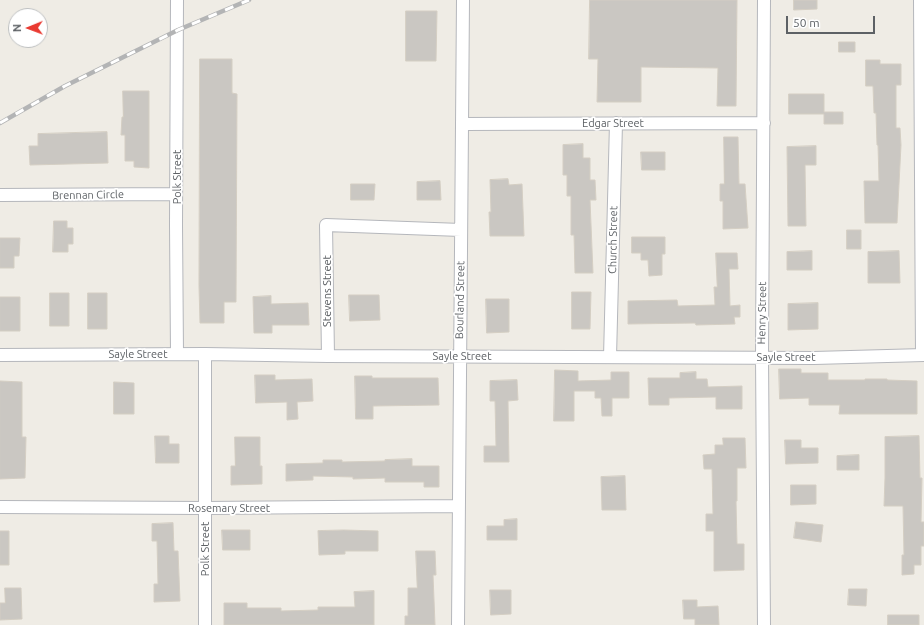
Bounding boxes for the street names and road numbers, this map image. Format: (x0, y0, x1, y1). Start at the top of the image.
street label: Edgar Street (582, 116, 644, 130)
street label: Polk Street (170, 150, 184, 204)
street label: Brennan Circle (52, 188, 124, 202)
street label: Church Street (606, 206, 620, 274)
street label: Stevens Street (320, 255, 334, 327)
street label: Bourland Street (453, 261, 467, 339)
street label: Henry Street (755, 281, 769, 345)
street label: Sayle Street (109, 347, 167, 361)
street label: Sayle Street (433, 349, 491, 363)
street label: Sayle Street (757, 350, 815, 364)
street label: Rosemary Street (188, 501, 270, 515)
street label: Polk Street (198, 522, 212, 576)

